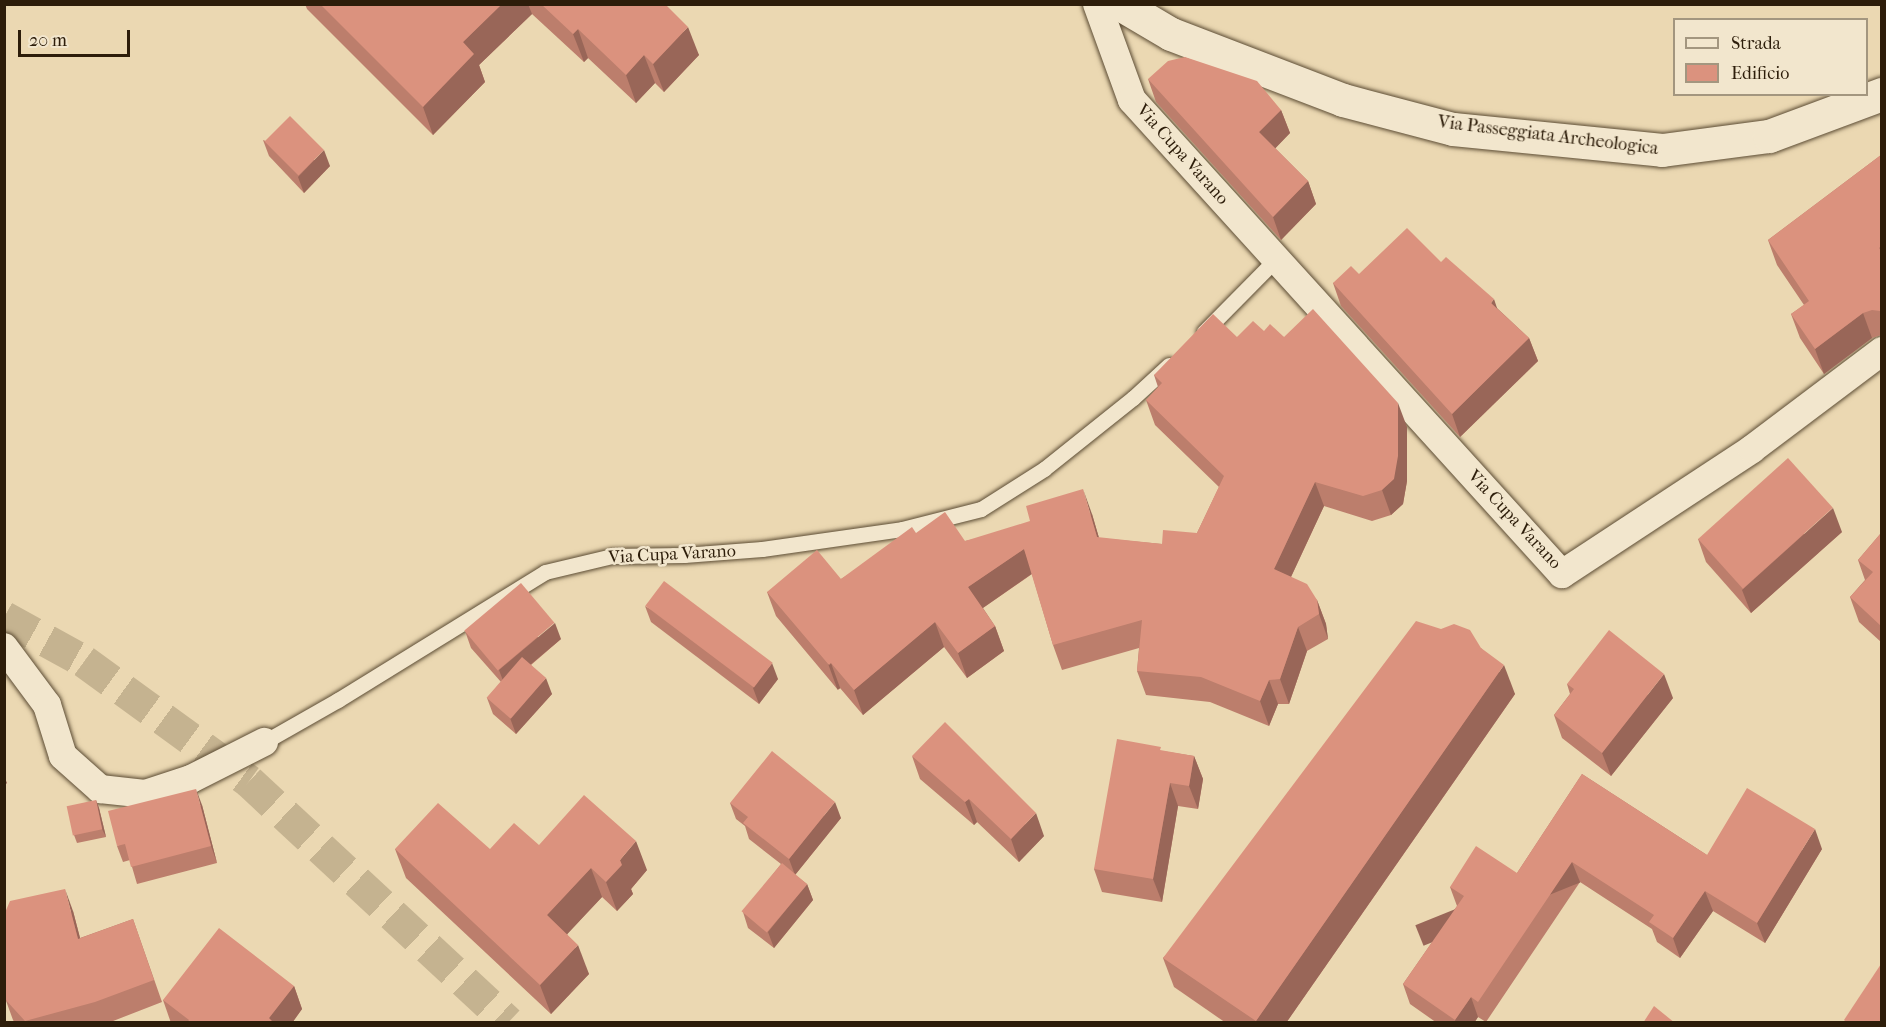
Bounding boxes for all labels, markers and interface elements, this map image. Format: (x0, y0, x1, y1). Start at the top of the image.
scale bar (21, 18, 134, 56)
legend (1673, 18, 1868, 96)
text: 20 m (29, 30, 67, 51)
text: Strada (1731, 33, 1781, 54)
text: Edificio (1731, 63, 1789, 84)
street label: Via Cupa Varano (1131, 100, 1233, 210)
street label: Via Passeggiata Archeologica (1436, 112, 1660, 160)
street label: Via Cupa Varano (1463, 466, 1565, 574)
street label: Via Cupa Varano (608, 541, 736, 569)

